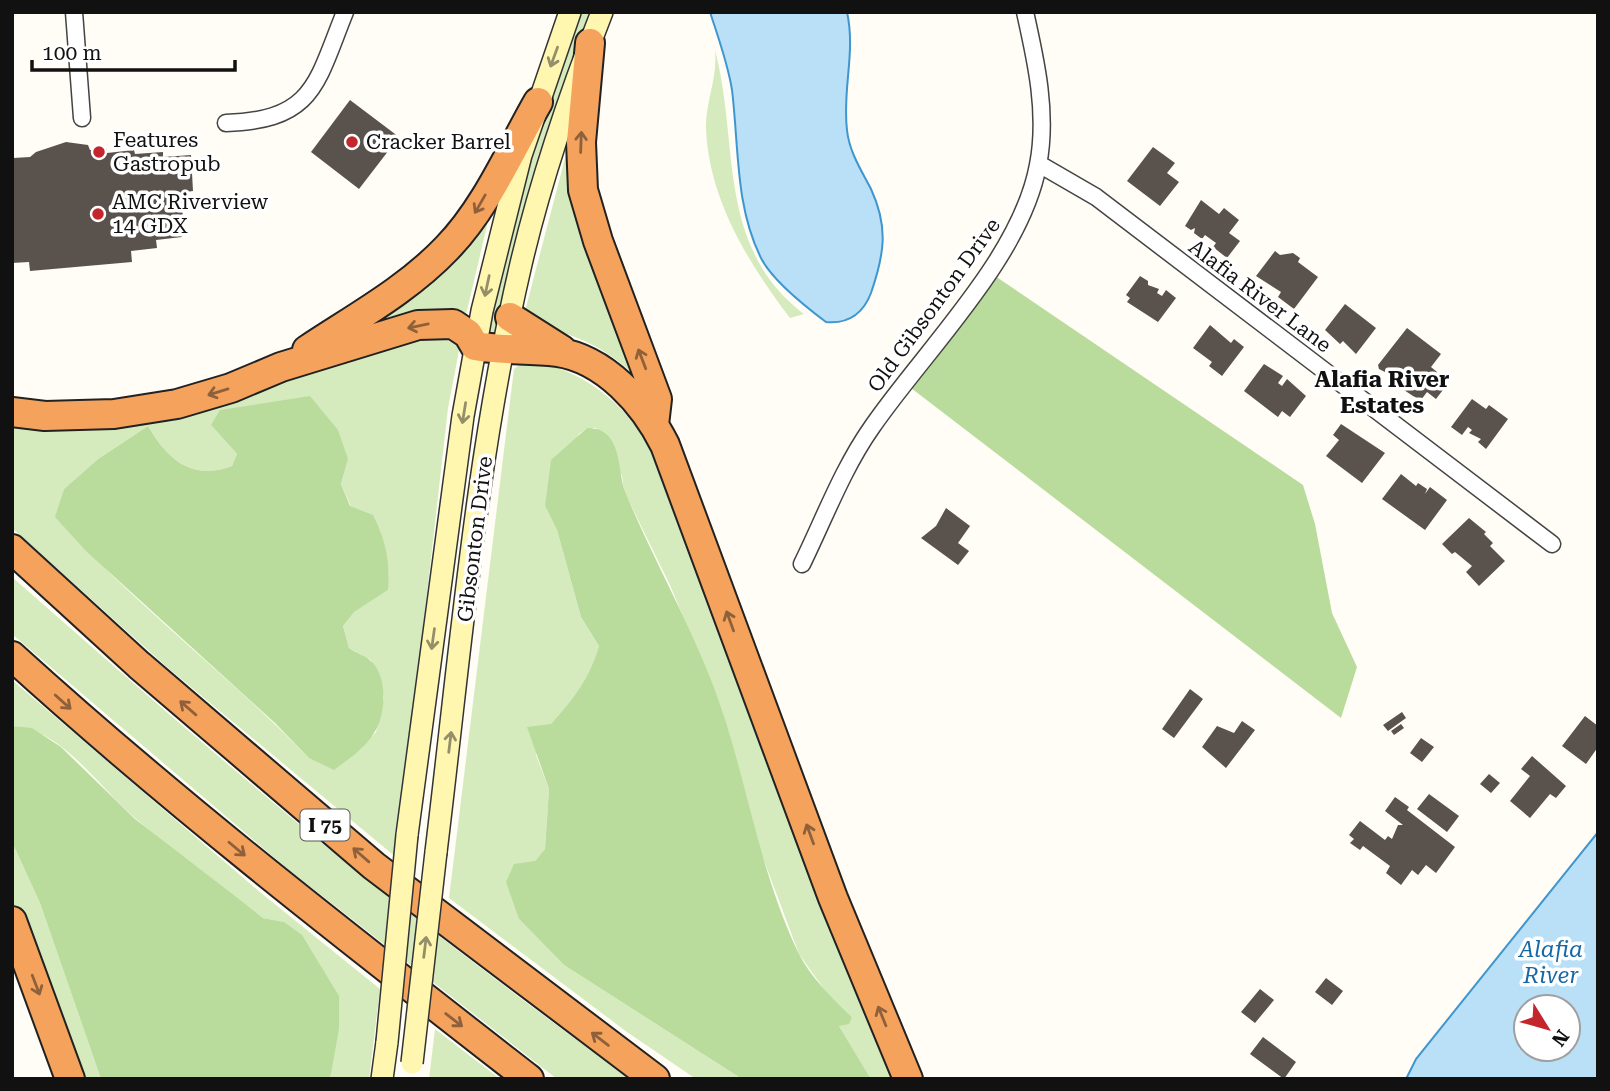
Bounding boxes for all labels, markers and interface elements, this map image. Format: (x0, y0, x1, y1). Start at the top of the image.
scale bar (32, 28, 234, 72)
text: 100 m (42, 41, 102, 65)
one-way arrow (547, 46, 559, 68)
place label: Features Gastropub (113, 128, 221, 176)
place label: Cracker Barrel (366, 130, 511, 154)
one-way arrow (574, 131, 588, 154)
marker: Cracker Barrel (344, 134, 360, 150)
marker: Features Gastropub (91, 144, 107, 160)
place label: AMC Riverview 14 GDX (112, 190, 269, 238)
one-way arrow (473, 193, 487, 213)
marker: AMC Riverview 14 GDX (90, 206, 106, 222)
street label: Old Gibsonton Drive (863, 213, 1005, 397)
street label: Alafia River Lane (1184, 235, 1336, 357)
one-way arrow (480, 274, 494, 297)
one-way arrow (407, 320, 430, 334)
one-way arrow (635, 349, 648, 370)
district label: Alafia River Estates (1314, 366, 1450, 419)
one-way arrow (207, 386, 229, 399)
one-way arrow (457, 401, 470, 424)
street label: Gibsonton Drive (453, 455, 497, 623)
one-way arrow (723, 610, 735, 632)
one-way arrow (427, 627, 440, 650)
one-way arrow (54, 694, 72, 710)
one-way arrow (179, 700, 197, 716)
one-way arrow (443, 731, 456, 753)
road number: I 75 (300, 810, 350, 840)
one-way arrow (802, 823, 815, 845)
one-way arrow (228, 840, 246, 856)
one-way arrow (352, 848, 370, 864)
one-way arrow (419, 936, 432, 959)
water label: Alafia River (1517, 936, 1583, 989)
one-way arrow (31, 974, 44, 996)
north arrow (1512, 993, 1582, 1063)
one-way arrow (874, 1005, 887, 1027)
one-way arrow (444, 1013, 462, 1028)
text: N (1546, 1025, 1574, 1051)
one-way arrow (590, 1032, 609, 1047)

